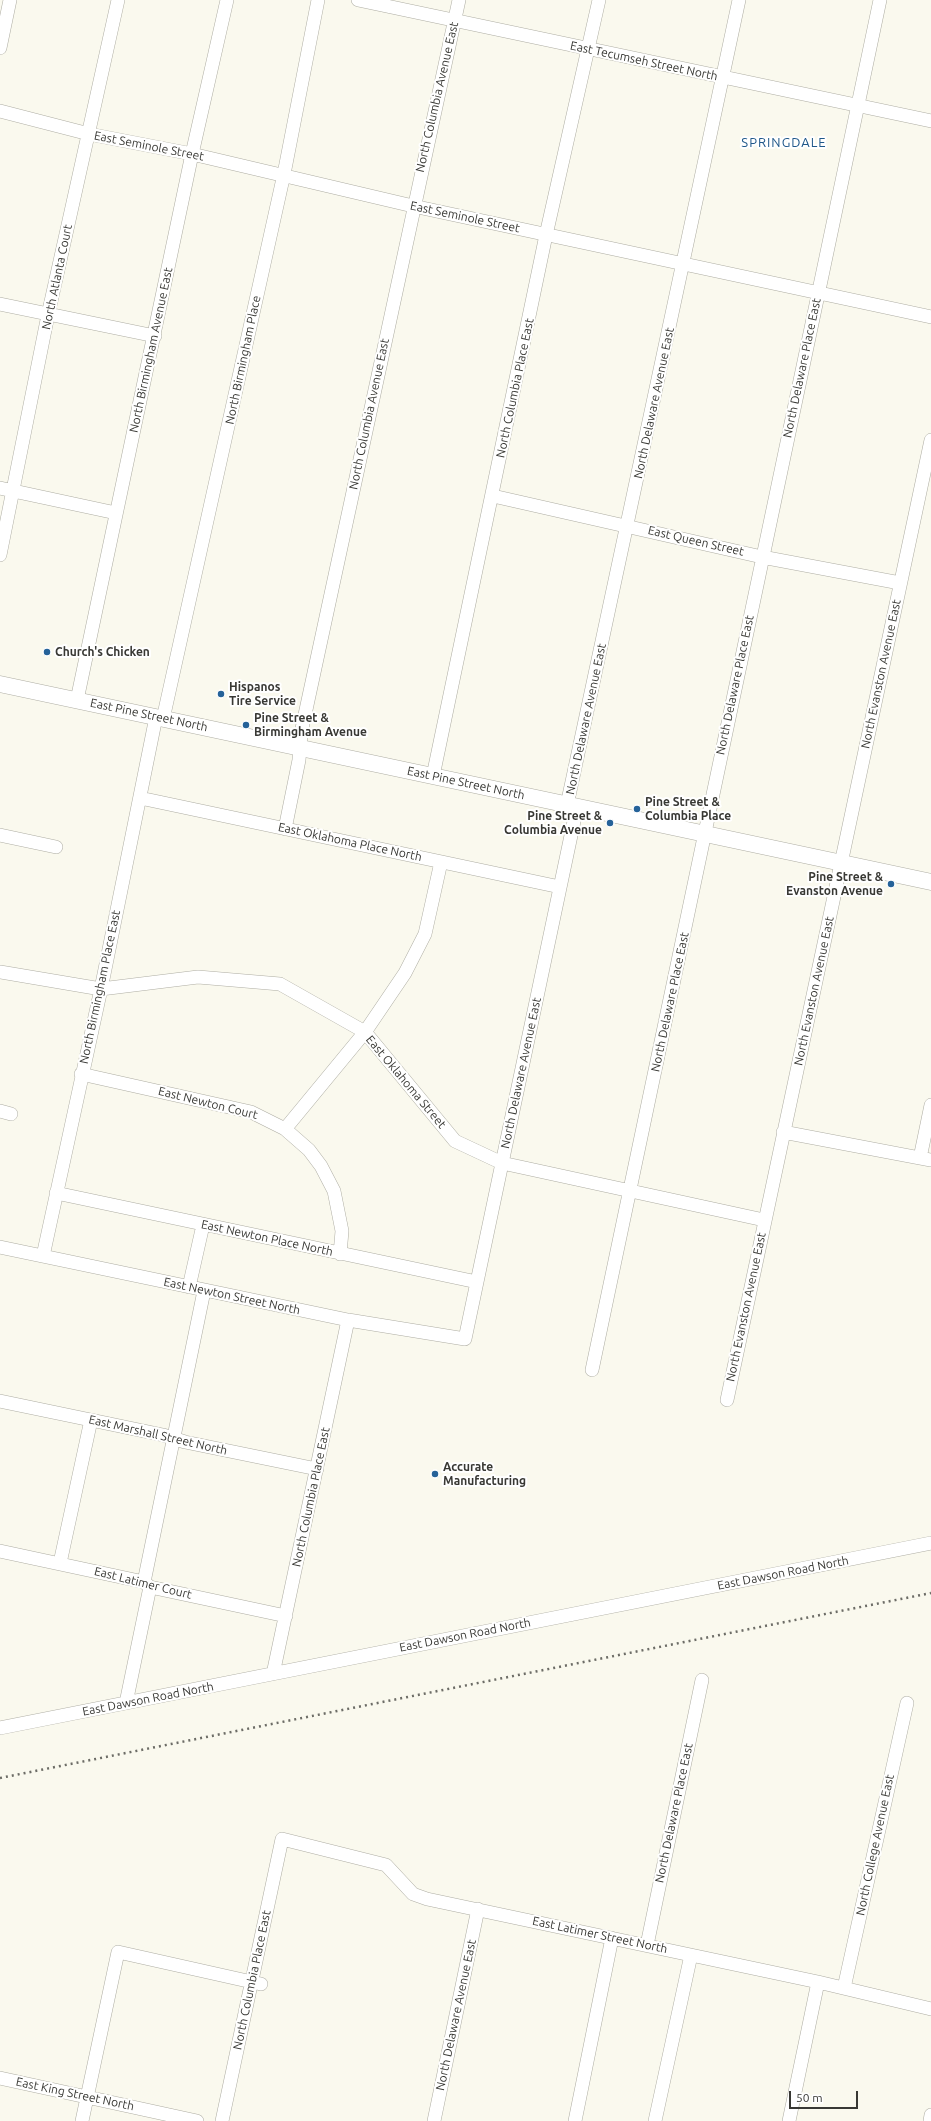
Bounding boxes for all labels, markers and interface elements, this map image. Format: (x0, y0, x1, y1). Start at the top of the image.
street label: North Columbia Avenue East (413, 20, 461, 174)
street label: East Tecumseh Street North (569, 38, 719, 84)
street label: East Seminole Street (93, 128, 205, 164)
district label: SPRINGDALE (741, 135, 827, 151)
street label: East Seminole Street (409, 198, 521, 236)
street label: North Atlanta Court (39, 223, 75, 331)
street label: North Birmingham Avenue East (126, 266, 176, 434)
street label: North Birmingham Place (222, 294, 264, 426)
street label: North Delaware Place East (780, 297, 824, 439)
street label: North Columbia Place East (493, 317, 537, 459)
street label: North Delaware Avenue East (631, 326, 677, 480)
street label: North Columbia Avenue East (346, 337, 392, 491)
street label: East Queen Street (647, 523, 745, 559)
street label: North Evanston Avenue East (858, 598, 904, 750)
street label: North Delaware Place East (713, 614, 757, 756)
street label: North Delaware Avenue East (563, 642, 609, 796)
place label: Church's Chicken (55, 645, 150, 659)
marker: Church's Chicken (42, 647, 52, 657)
place label: Hispanos Tire Service (229, 680, 296, 708)
marker: Hispanos Tire Service (216, 689, 226, 699)
street label: East Pine Street North (89, 696, 209, 734)
place label: Pine Street & Birmingham Avenue (254, 711, 367, 739)
marker: Pine Street & Birmingham Avenue (241, 720, 251, 730)
street label: East Pine Street North (406, 764, 526, 802)
place label: Pine Street & Columbia Place (645, 795, 731, 823)
marker: Pine Street & Columbia Place (632, 804, 642, 814)
place label: Pine Street & Columbia Avenue (504, 809, 602, 837)
marker: Pine Street & Columbia Avenue (605, 818, 615, 828)
street label: East Oklahoma Place North (277, 820, 423, 864)
place label: Pine Street & Evanston Avenue (786, 870, 883, 898)
marker: Pine Street & Evanston Avenue (886, 879, 896, 889)
street label: North Birmingham Place East (77, 909, 123, 1065)
street label: North Evanston Avenue East (791, 915, 837, 1067)
street label: North Delaware Place East (648, 931, 692, 1073)
street label: North Delaware Avenue East (498, 996, 544, 1150)
street label: East Oklahoma Street (363, 1033, 449, 1131)
street label: East Newton Court (157, 1084, 259, 1122)
street label: East Newton Place North (200, 1217, 334, 1259)
street label: North Evanston Avenue East (723, 1231, 769, 1383)
street label: East Newton Street North (162, 1274, 302, 1318)
street label: East Marshall Street North (87, 1412, 229, 1458)
street label: North Columbia Place East (289, 1426, 333, 1568)
place label: Accurate Manufacturing (443, 1460, 526, 1488)
marker: Accurate Manufacturing (430, 1469, 440, 1479)
street label: East Dawson Road North (716, 1553, 850, 1593)
street label: East Latimer Court (93, 1564, 193, 1602)
street label: East Dawson Road North (398, 1615, 532, 1655)
street label: East Dawson Road North (81, 1679, 215, 1719)
street label: North Delaware Place East (652, 1742, 696, 1884)
street label: North College Avenue East (853, 1773, 897, 1917)
street label: North Columbia Place East (230, 1909, 274, 2051)
street label: East Latimer Street North (531, 1914, 669, 1956)
street label: North Delaware Avenue East (433, 1938, 479, 2092)
street label: East King Street North (15, 2074, 135, 2114)
scale bar (791, 2083, 860, 2109)
text: 50 m (796, 2091, 823, 2104)

